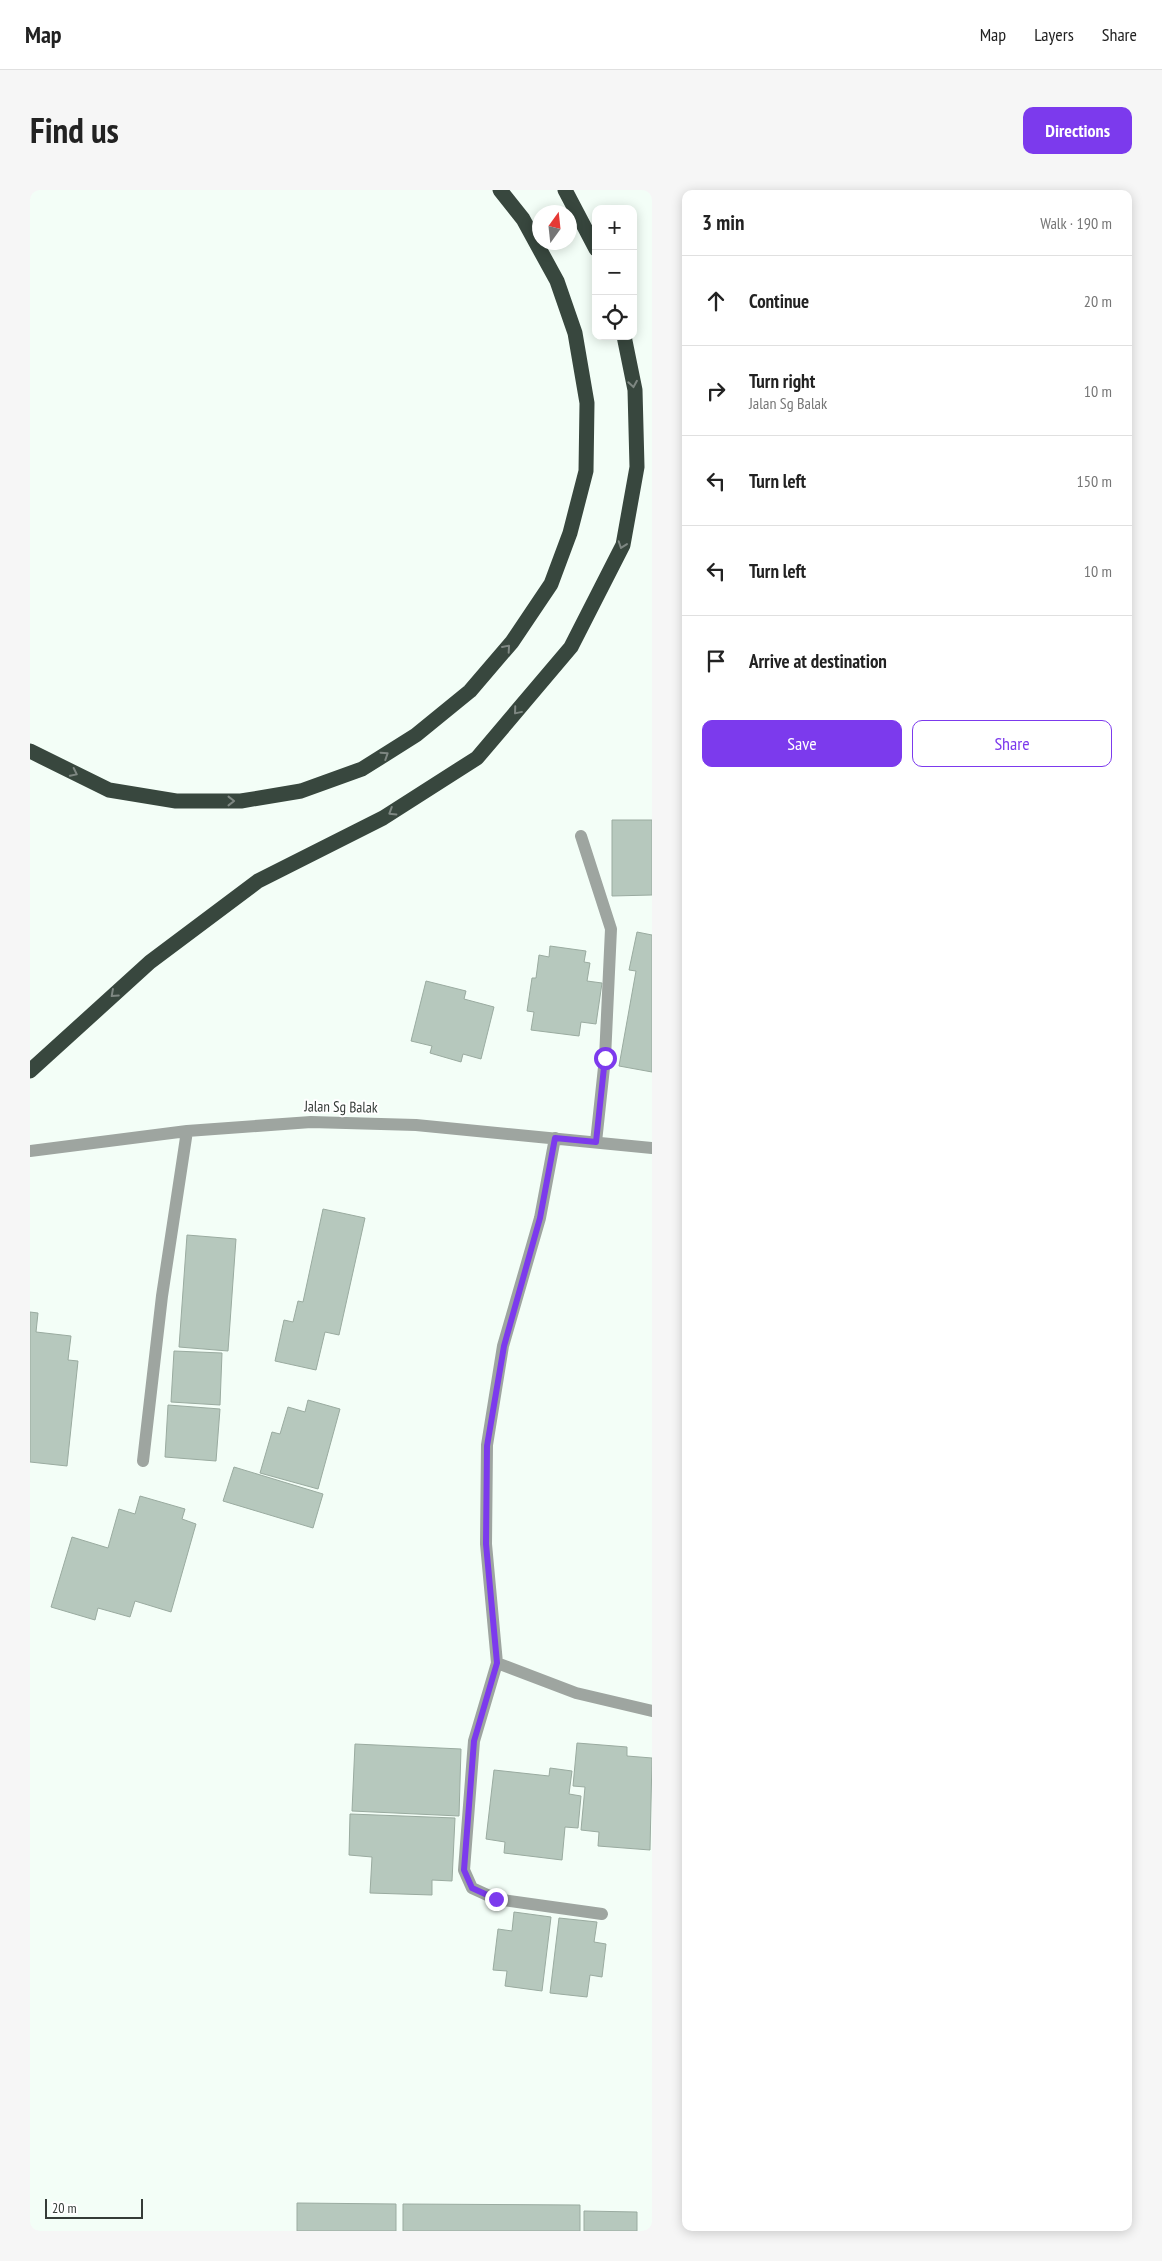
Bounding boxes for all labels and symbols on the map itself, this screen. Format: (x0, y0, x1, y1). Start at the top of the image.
north arrow (532, 205, 577, 250)
one-way arrow (628, 380, 638, 389)
one-way arrow (617, 540, 627, 549)
one-way arrow (501, 645, 510, 654)
one-way arrow (514, 705, 523, 714)
one-way arrow (380, 751, 389, 761)
one-way arrow (69, 767, 78, 777)
one-way arrow (228, 796, 236, 806)
one-way arrow (388, 805, 397, 815)
one-way arrow (111, 988, 120, 997)
route start (594, 1047, 617, 1070)
street label: Jalan Sg Balak (303, 1096, 378, 1117)
route end (485, 1888, 508, 1911)
scale bar (45, 2196, 142, 2219)

